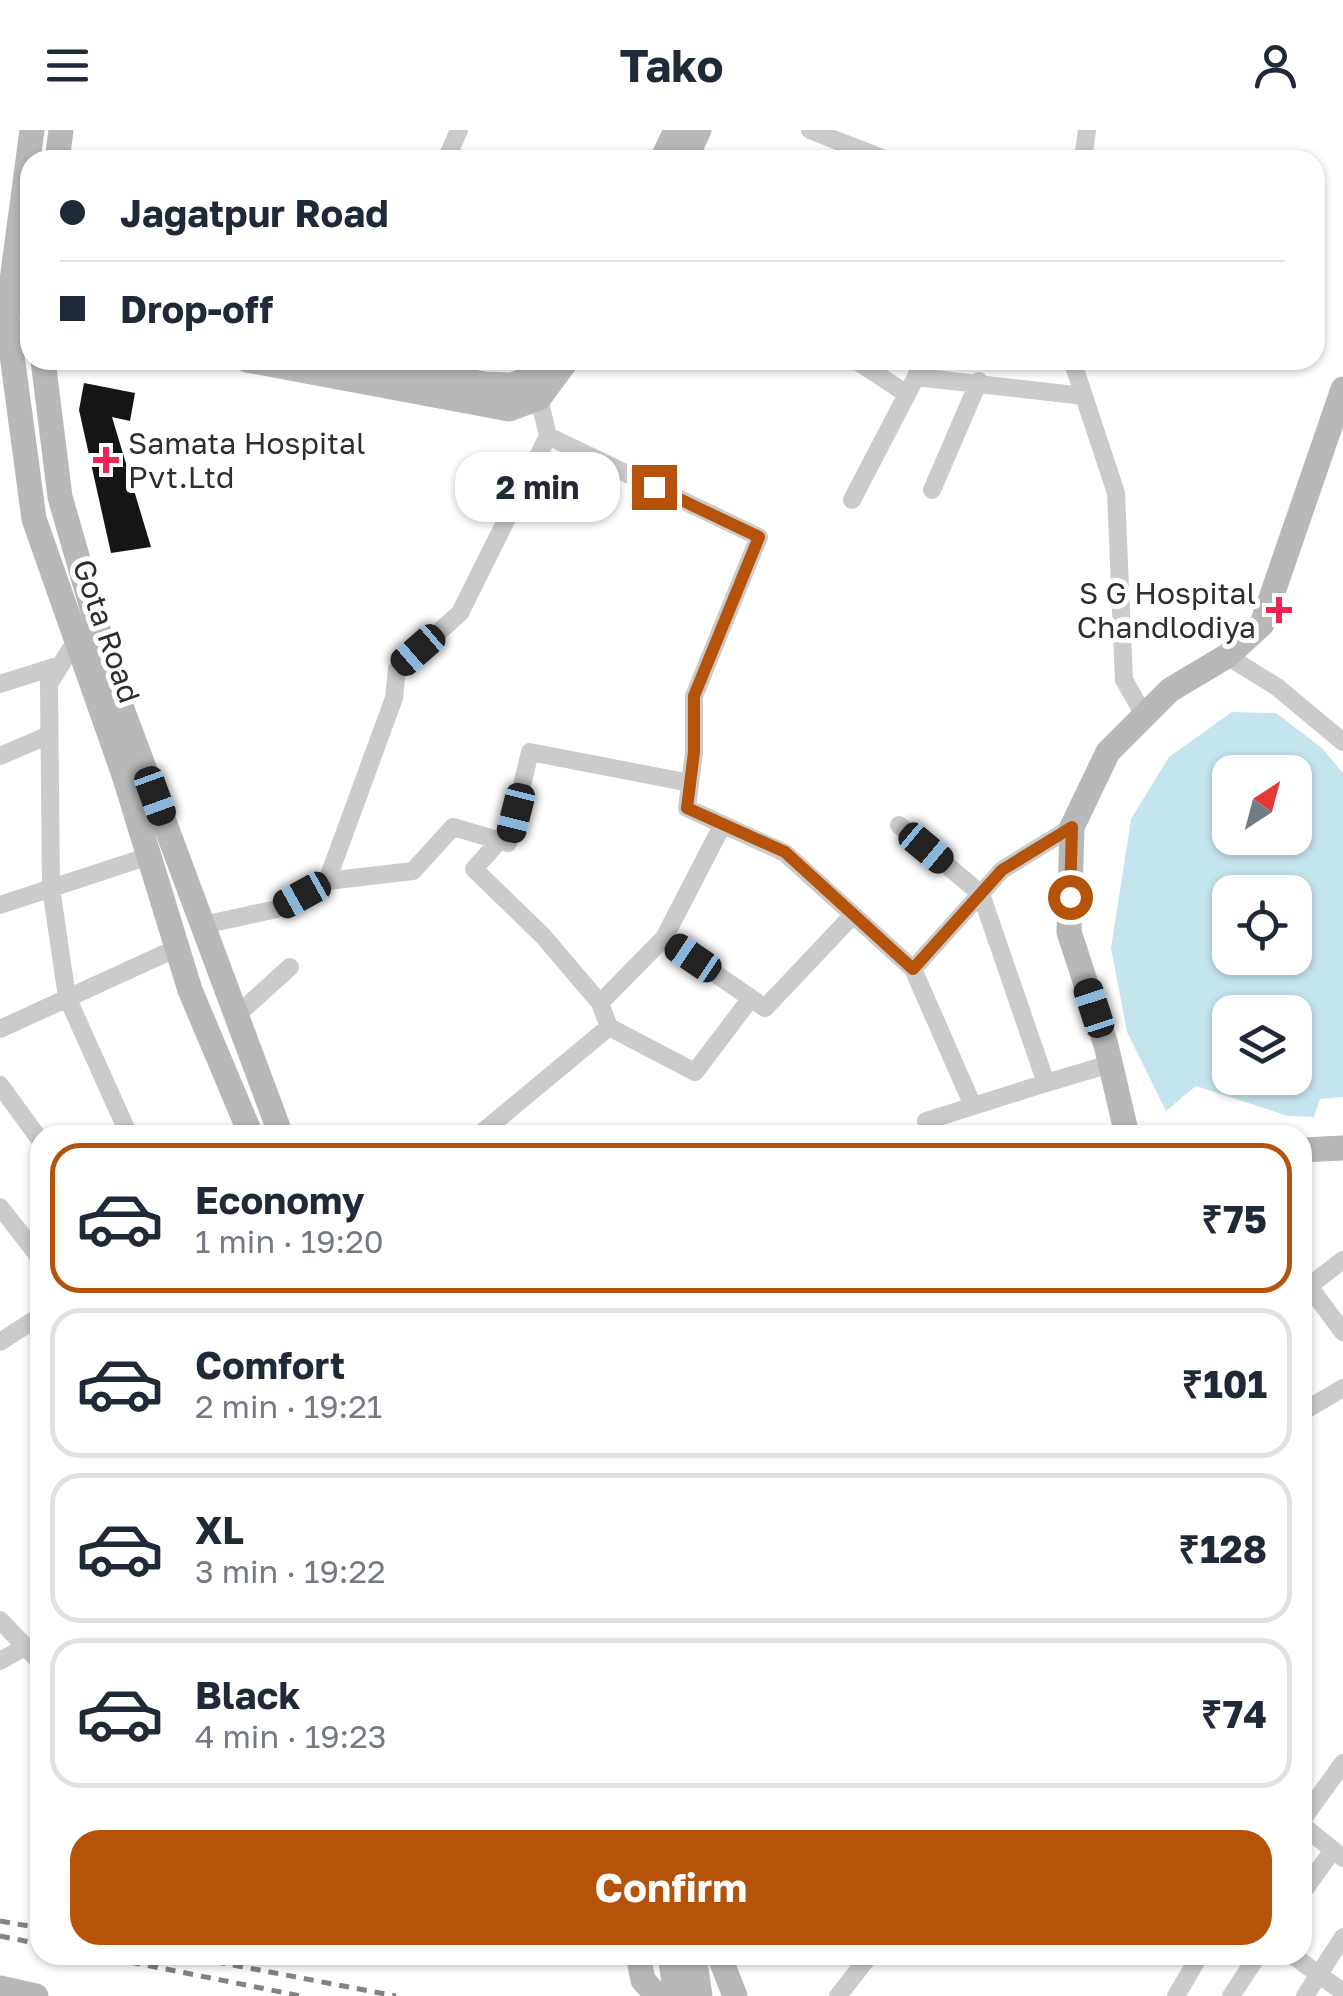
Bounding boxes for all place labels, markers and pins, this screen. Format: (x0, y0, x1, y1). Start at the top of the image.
place label: Samata Hospital Pvt.Ltd (128, 425, 366, 495)
marker: Samata Hospital Pvt.Ltd (93, 447, 119, 473)
place label: S G Hospital Chandlodiya (1077, 575, 1256, 645)
marker: S G Hospital Chandlodiya (1266, 597, 1292, 623)

